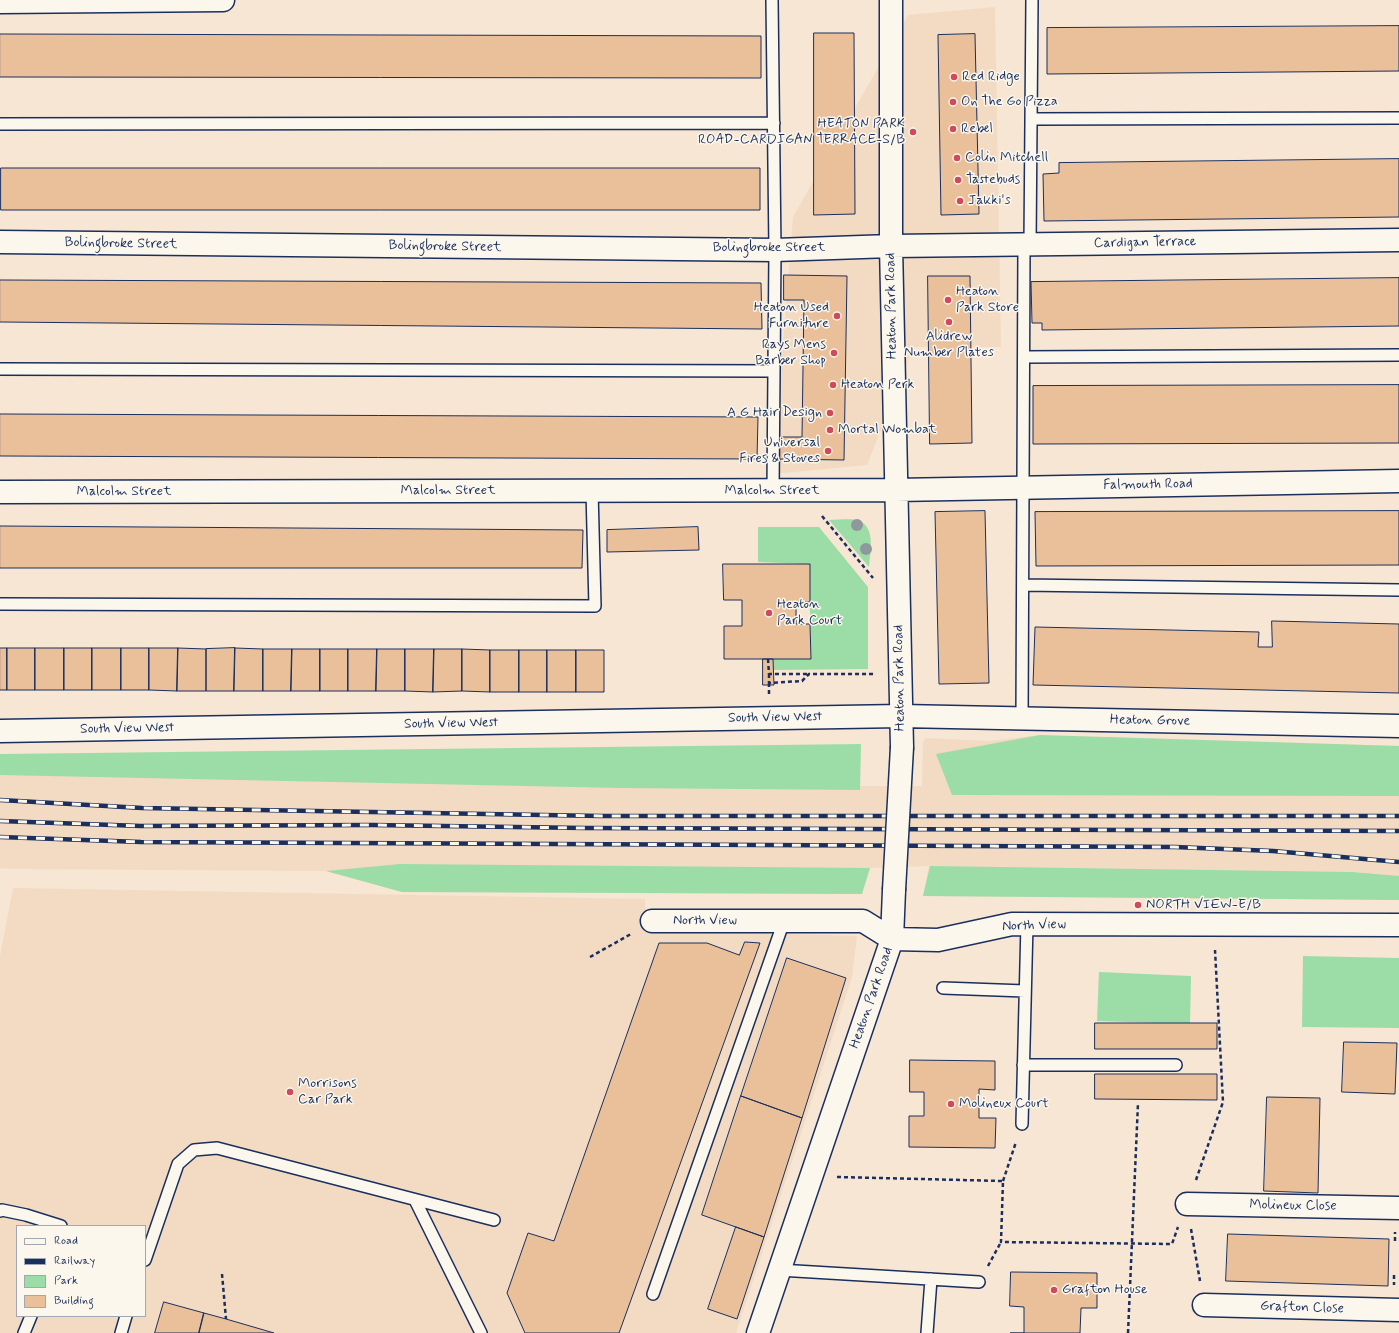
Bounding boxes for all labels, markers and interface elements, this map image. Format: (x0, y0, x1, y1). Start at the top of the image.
place label: Red Ridge (962, 69, 1020, 85)
marker: Red Ridge (949, 72, 959, 82)
place label: On The Go Pizza (961, 94, 1058, 110)
marker: On The Go Pizza (948, 97, 958, 107)
place label: HEATON PARK ROAD-CARDIGAN TERRACE-S/B (698, 116, 905, 148)
place label: Rebel (961, 121, 993, 137)
marker: Rebel (948, 124, 958, 134)
marker: HEATON PARK ROAD-CARDIGAN TERRACE-S/B (908, 127, 918, 137)
place label: Colin Mitchell (965, 150, 1048, 166)
marker: Colin Mitchell (952, 153, 962, 163)
place label: Tastebuds (966, 172, 1020, 188)
marker: Tastebuds (953, 175, 963, 185)
place label: Jakki's (968, 193, 1011, 209)
marker: Jakki's (955, 196, 965, 206)
street label: Cardigan Terrace (1093, 234, 1197, 252)
street label: Bolingbroke Street (65, 235, 177, 253)
street label: Bolingbroke Street (389, 238, 501, 256)
street label: Bolingbroke Street (713, 240, 825, 256)
street label: Heaton Park Road (883, 253, 901, 359)
place label: Heaton Park Store (956, 284, 1019, 316)
marker: Heaton Park Store (943, 295, 953, 305)
place label: Heaton Used Furniture (754, 300, 829, 332)
marker: Heaton Used Furniture (832, 311, 842, 321)
marker: Alidrew Number Plates (944, 317, 954, 327)
place label: Alidrew Number Plates (904, 329, 994, 362)
place label: Rays Mens Barber Shop (755, 337, 826, 370)
marker: Rays Mens Barber Shop (829, 348, 839, 358)
place label: Heaton Perk (841, 377, 914, 393)
marker: Heaton Perk (828, 380, 838, 390)
place label: A G Hair Design (727, 405, 822, 421)
marker: A G Hair Design (825, 408, 835, 418)
place label: Mortal Wombat (838, 422, 937, 438)
marker: Mortal Wombat (825, 425, 835, 435)
place label: Universal Fires & Stoves (739, 435, 820, 468)
marker: Universal Fires & Stoves (823, 446, 833, 456)
street label: Falmouth Road (1103, 476, 1193, 494)
street label: Malcolm Street (401, 483, 495, 499)
street label: Malcolm Street (725, 483, 819, 499)
street label: Malcolm Street (77, 484, 171, 500)
place label: Heaton Park Court (777, 597, 842, 630)
marker: Heaton Park Court (764, 608, 774, 618)
street label: Heaton Park Road (891, 625, 909, 731)
street label: South View West (728, 709, 822, 727)
street label: Heaton Grove (1110, 712, 1190, 730)
street label: South View West (404, 715, 498, 733)
street label: South View West (80, 720, 174, 738)
place label: NORTH VIEW-E/B (1146, 897, 1261, 913)
marker: NORTH VIEW-E/B (1133, 900, 1143, 910)
street label: North View (673, 913, 737, 929)
street label: North View (1002, 916, 1066, 936)
street label: Heaton Park Road (847, 945, 897, 1051)
place label: Morrisons Car Park (298, 1076, 357, 1108)
marker: Morrisons Car Park (285, 1087, 295, 1097)
place label: Molineux Court (959, 1096, 1049, 1112)
marker: Molineux Court (946, 1099, 956, 1109)
street label: Molineux Close (1249, 1197, 1337, 1215)
legend (16, 1225, 146, 1317)
text: Road (54, 1233, 78, 1249)
text: Railway (54, 1253, 95, 1269)
text: Park (54, 1273, 78, 1289)
place label: Grafton House (1062, 1282, 1148, 1298)
marker: Grafton House (1049, 1285, 1059, 1295)
text: Building (54, 1293, 94, 1309)
street label: Grafton Close (1260, 1298, 1344, 1318)

